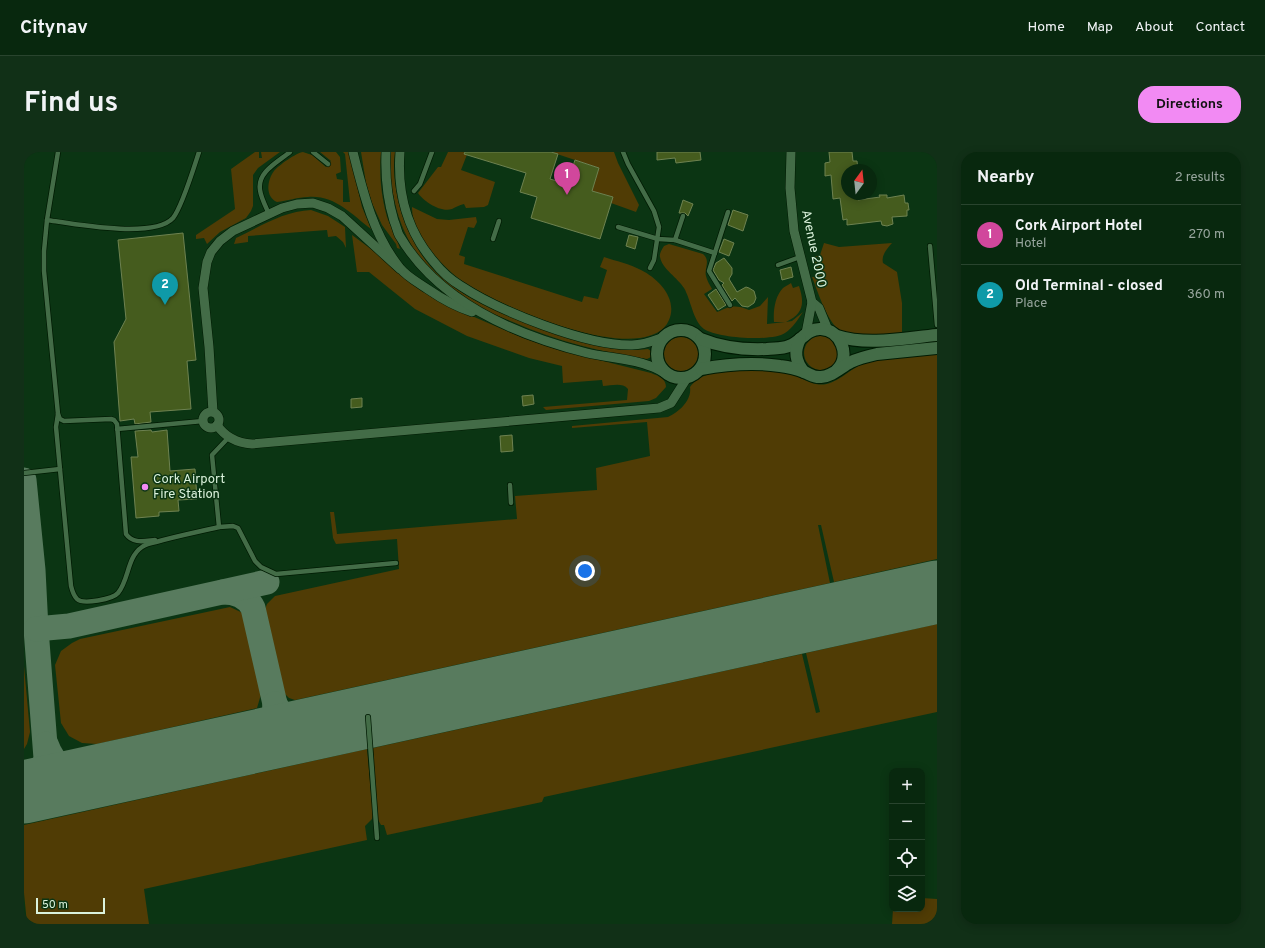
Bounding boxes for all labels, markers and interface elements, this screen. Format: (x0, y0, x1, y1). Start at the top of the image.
text: Citynav (20, 16, 88, 40)
text: Home (1028, 19, 1065, 36)
text: Map (1087, 19, 1113, 36)
text: About (1135, 19, 1174, 36)
text: Contact (1196, 19, 1245, 36)
text: Find us (24, 86, 118, 122)
button: Directions (1138, 86, 1241, 123)
pin: 1 (554, 162, 580, 195)
north arrow (841, 164, 877, 200)
text: Nearby (977, 167, 1034, 189)
text: 2 results (1175, 170, 1225, 186)
street label: Avenue 2000 (797, 209, 829, 289)
text: Cork Airport Hotel (1015, 217, 1142, 236)
text: 1 (987, 227, 993, 243)
text: 270 m (1188, 227, 1225, 243)
text: Hotel (1015, 236, 1046, 252)
pin: 2 (152, 272, 178, 305)
text: Old Terminal - closed (1015, 277, 1163, 296)
text: 2 (986, 287, 994, 303)
text: 360 m (1187, 287, 1225, 303)
text: Place (1015, 296, 1047, 312)
place label: Cork Airport Fire Station (153, 472, 225, 503)
marker: Cork Airport Fire Station (140, 482, 150, 492)
your location (575, 561, 595, 581)
map controls (889, 768, 925, 912)
button: + (889, 768, 925, 804)
button: − (889, 804, 925, 840)
button: locate (889, 840, 925, 876)
button: layers (889, 876, 925, 912)
scale bar (36, 896, 105, 915)
text: 50 m (42, 898, 68, 912)

